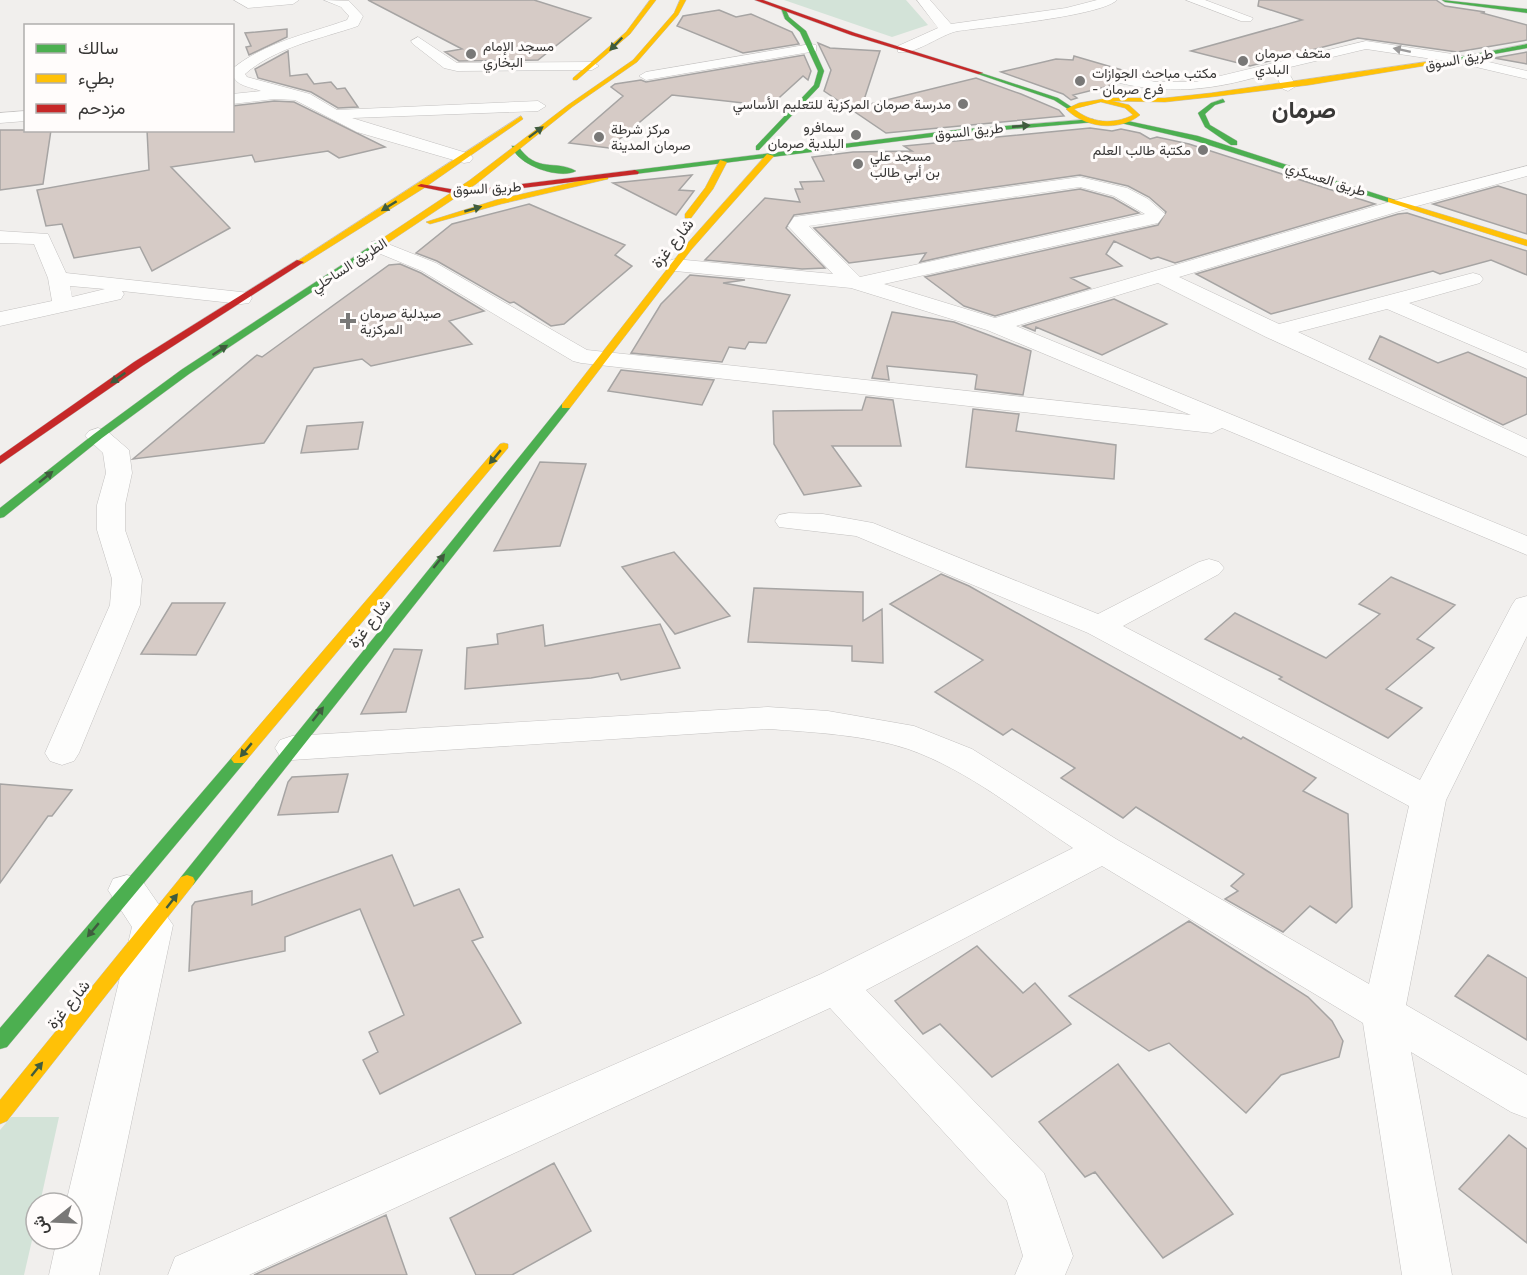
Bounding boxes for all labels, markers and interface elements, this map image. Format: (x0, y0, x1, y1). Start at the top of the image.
legend (24, 24, 234, 132)
text: سالك (78, 37, 118, 59)
place label: مسجد الإمام البخاري (483, 37, 554, 74)
one-way arrow (609, 37, 623, 51)
place label: متحف صرمان البلدي (1255, 44, 1331, 81)
street label: طريق السوق (1424, 44, 1494, 74)
one-way arrow (1392, 45, 1411, 55)
marker: مسجد الإمام البخاري (464, 47, 478, 61)
marker: متحف صرمان البلدي (1236, 54, 1250, 68)
place label: مكتب مباحث الجوازات - فرع صرمان (1092, 64, 1217, 100)
text: بطيء (78, 67, 114, 93)
marker: مكتب مباحث الجوازات - فرع صرمان (1073, 74, 1087, 88)
place label: مدرسة صرمان المركزية للتعليم الأساسي (733, 95, 951, 116)
district label: صرمان (1272, 95, 1336, 125)
text: مزدحم (78, 97, 125, 120)
marker: مدرسة صرمان المركزية للتعليم الأساسي (956, 97, 970, 111)
place label: سمافرو البلدية صرمان (768, 118, 844, 152)
street label: طريق السوق (934, 118, 1004, 144)
place label: مركز شرطة صرمان المدينة (611, 120, 691, 154)
one-way arrow (1012, 121, 1031, 131)
one-way arrow (527, 126, 543, 138)
marker: سمافرو البلدية صرمان (849, 128, 863, 142)
marker: مركز شرطة صرمان المدينة (592, 130, 606, 144)
place label: مكتبة طالب العلم (1093, 141, 1191, 159)
marker: مكتبة طالب العلم (1196, 143, 1210, 157)
place label: مسجد علي بن أبي طالب (870, 147, 940, 184)
marker: مسجد علي بن أبي طالب (851, 157, 865, 171)
street label: طريق العسكري (1283, 158, 1368, 203)
street label: طريق السوق (452, 177, 522, 199)
one-way arrow (381, 201, 397, 212)
one-way arrow (464, 204, 482, 213)
street label: شارع غزة (646, 214, 699, 273)
street label: الطريق الساحلي (308, 234, 392, 299)
place label: صيدلية صرمان المركزية (360, 304, 442, 338)
marker: صيدلية صرمان المركزية (341, 314, 355, 328)
one-way arrow (212, 345, 228, 356)
one-way arrow (110, 372, 126, 383)
one-way arrow (489, 449, 502, 464)
one-way arrow (38, 471, 54, 484)
one-way arrow (432, 553, 445, 569)
street label: شارع غزة (343, 594, 396, 653)
one-way arrow (312, 706, 325, 722)
one-way arrow (240, 742, 253, 757)
one-way arrow (166, 893, 179, 909)
one-way arrow (87, 922, 100, 937)
street label: شارع غزة (42, 975, 95, 1034)
one-way arrow (30, 1061, 43, 1077)
north arrow (24, 1191, 84, 1251)
text: ش (27, 1213, 52, 1238)

